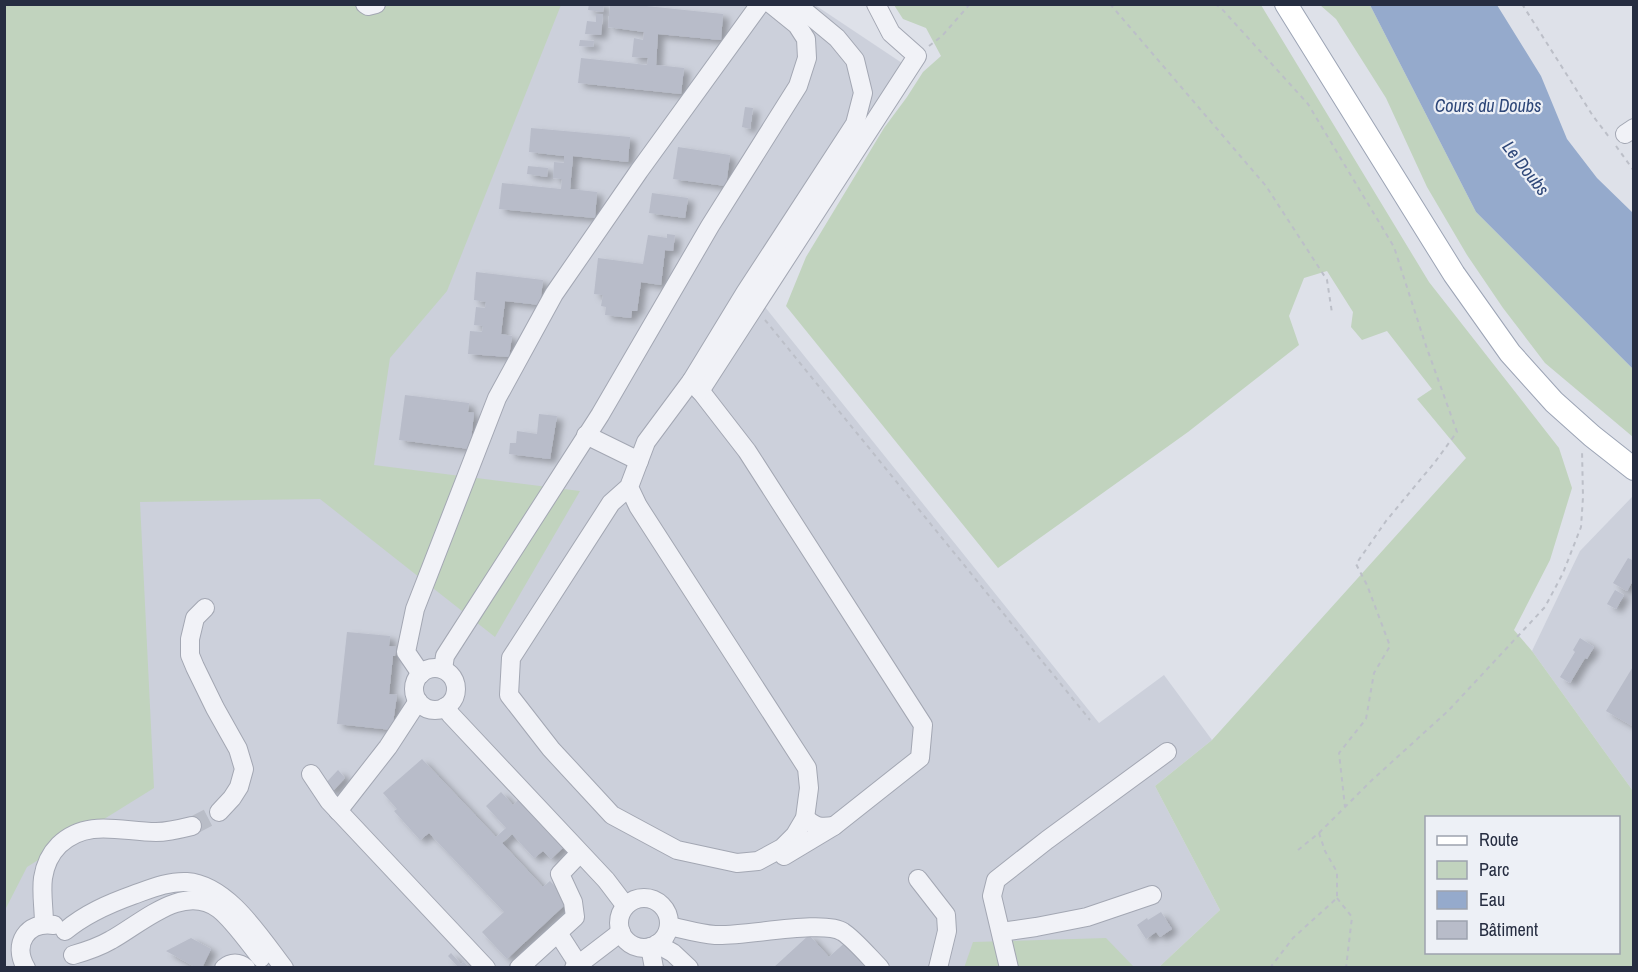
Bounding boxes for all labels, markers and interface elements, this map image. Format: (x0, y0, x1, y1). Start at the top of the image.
water label: Cours du Doubs (1435, 93, 1541, 118)
water label: Le Doubs (1497, 135, 1555, 201)
legend (1425, 816, 1620, 954)
text: Route (1479, 827, 1518, 852)
text: Parc (1479, 857, 1509, 882)
text: Eau (1479, 887, 1505, 912)
text: Bâtiment (1479, 917, 1538, 942)

